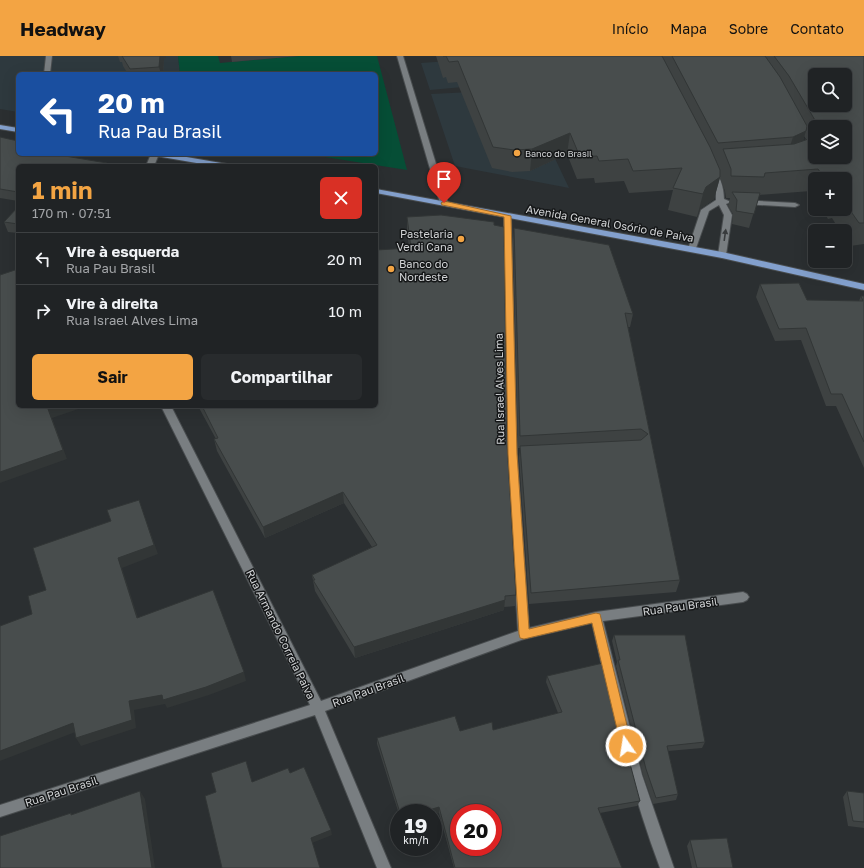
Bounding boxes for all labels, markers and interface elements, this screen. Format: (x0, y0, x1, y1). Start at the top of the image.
text: Headway (20, 17, 106, 40)
text: Início (612, 20, 648, 37)
text: Mapa (670, 20, 707, 37)
text: Sobre (729, 20, 768, 37)
text: Contato (790, 20, 844, 37)
map controls (808, 68, 852, 268)
button: search (808, 68, 852, 112)
text: 20 m (98, 86, 165, 119)
icon: left (32, 88, 84, 140)
text: Rua Pau Brasil (98, 120, 222, 142)
button: layers (808, 120, 852, 164)
marker: Banco do Brasil (512, 148, 522, 158)
place label: Banco do Brasil (525, 148, 592, 159)
pin (427, 162, 461, 203)
icon: arrive (433, 168, 455, 190)
button: + (808, 172, 852, 216)
text: 1 min (32, 175, 92, 204)
button: close (320, 177, 362, 219)
street label: Avenida General Osório de Paiva (525, 202, 695, 244)
text: 170 m · 07:51 (32, 205, 111, 221)
button: − (808, 224, 852, 268)
place label: Pastelaria Verdi Cana (397, 227, 453, 253)
one-way arrow (722, 229, 728, 241)
marker: Pastelaria Verdi Cana (456, 234, 466, 244)
text: Vire à esquerda (66, 242, 179, 260)
icon: left (32, 248, 54, 270)
text: 20 m (327, 250, 362, 268)
place label: Banco do Nordeste (399, 257, 448, 283)
text: Rua Pau Brasil (66, 260, 155, 276)
marker: Banco do Nordeste (386, 264, 396, 274)
text: Vire à direita (66, 294, 158, 312)
icon: right (32, 300, 54, 322)
text: 10 m (328, 302, 362, 320)
text: Rua Israel Alves Lima (66, 312, 198, 328)
street label: Rua Israel Alves Lima (492, 333, 506, 445)
button: Sair (32, 354, 193, 400)
button: Compartilhar (201, 354, 362, 400)
street label: Rua Armando Correia Paiva (244, 567, 318, 701)
street label: Rua Pau Brasil (642, 594, 719, 618)
street label: Rua Pau Brasil (330, 671, 406, 709)
position arrow (605, 725, 647, 767)
street label: Rua Pau Brasil (23, 773, 99, 809)
speed limit sign: 20 (450, 804, 502, 856)
text: 19 (404, 813, 427, 837)
text: km/h (403, 834, 429, 846)

